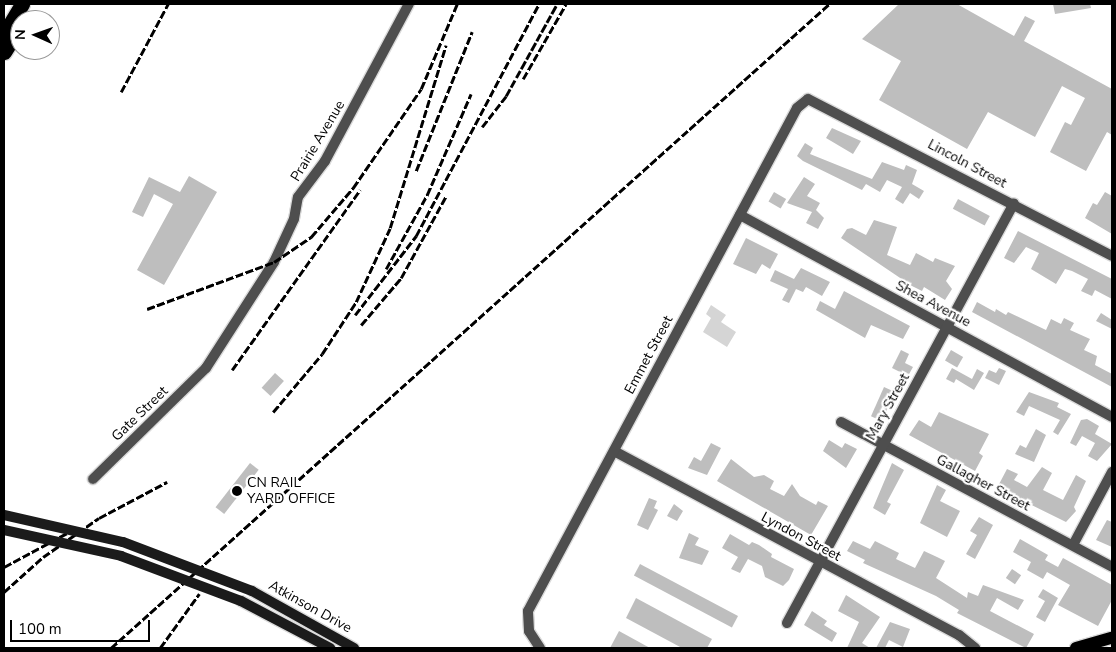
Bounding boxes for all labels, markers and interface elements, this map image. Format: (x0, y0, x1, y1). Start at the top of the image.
north arrow (10, 10, 60, 60)
text: N (11, 29, 30, 40)
street label: Prairie Avenue (287, 98, 349, 184)
street label: Lincoln Street (925, 136, 1009, 192)
street label: Shea Avenue (893, 277, 973, 331)
street label: Emmet Street (621, 313, 677, 397)
street label: Mary Street (863, 371, 913, 443)
street label: Gate Street (108, 383, 172, 445)
street label: Gallagher Street (933, 451, 1033, 515)
place label: CN RAIL YARD OFFICE (247, 475, 335, 508)
marker: CN RAIL YARD OFFICE (231, 485, 243, 497)
street label: Lyndon Street (758, 509, 844, 565)
street label: Atkinson Drive (266, 577, 354, 637)
scale bar (12, 610, 152, 642)
text: 100 m (18, 619, 62, 639)

